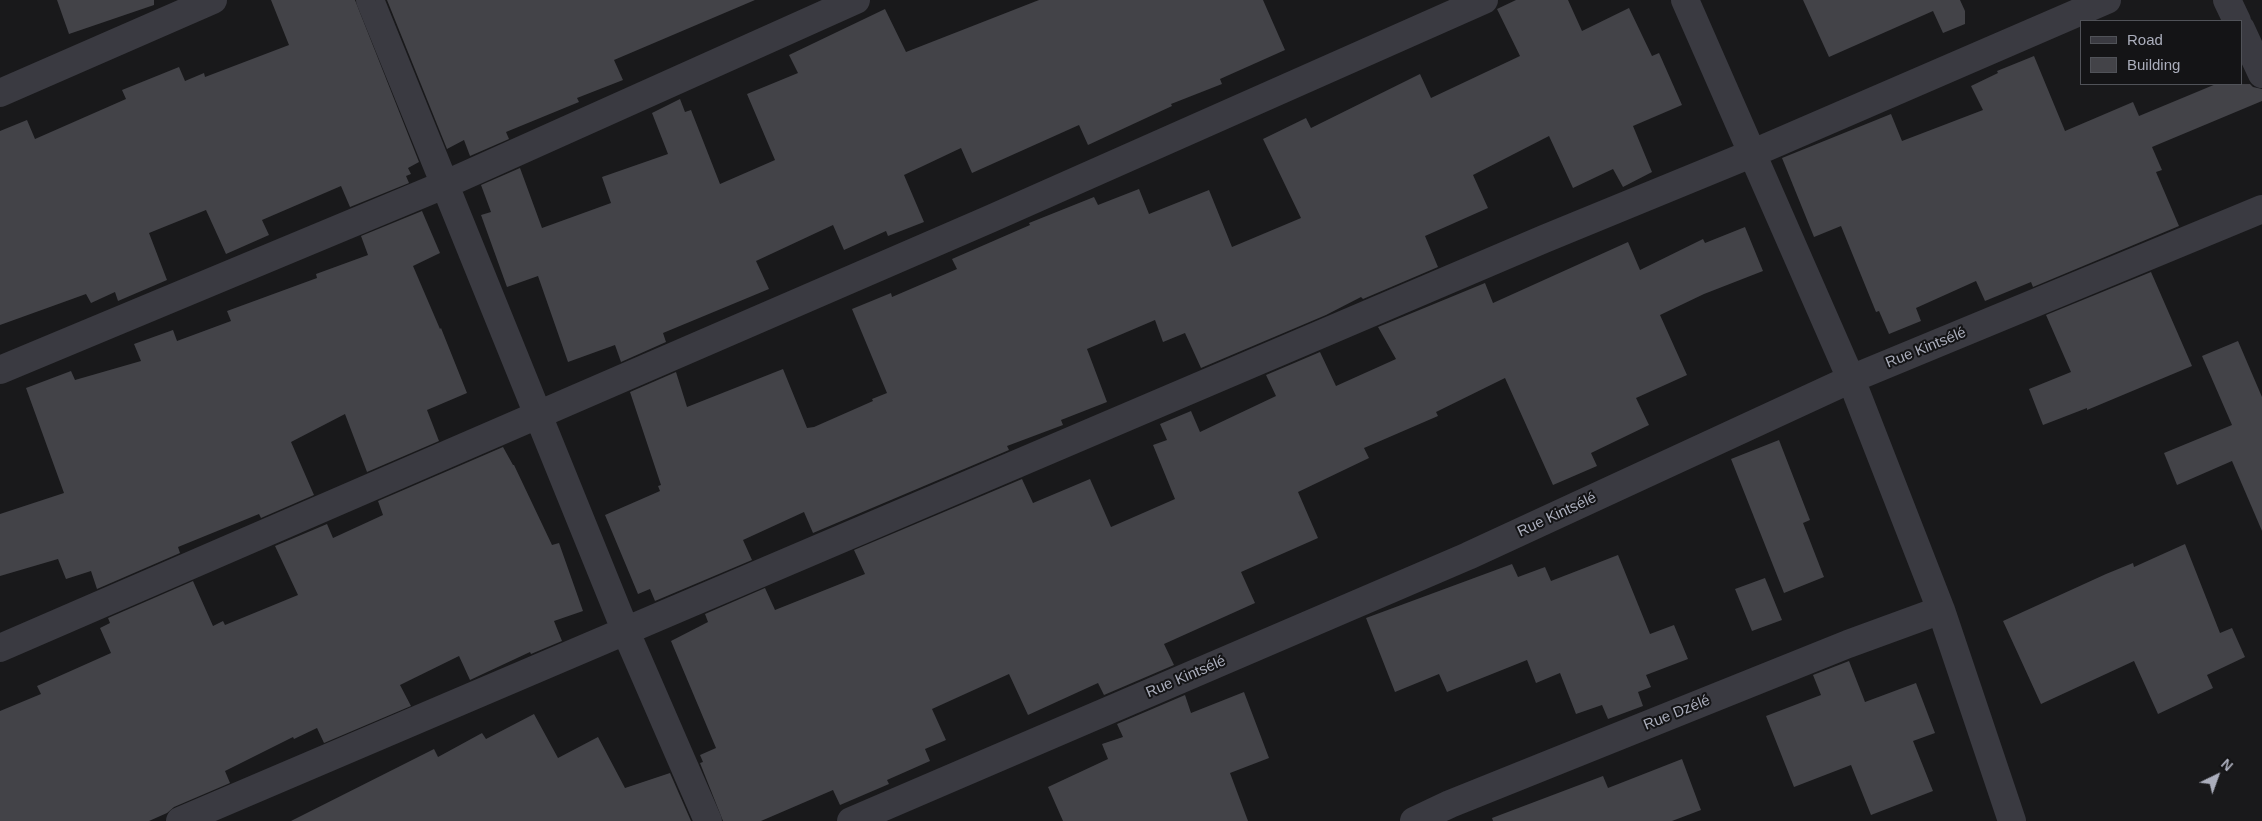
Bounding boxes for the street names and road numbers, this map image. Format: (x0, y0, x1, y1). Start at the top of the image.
street label: Rue Kintsélé (1883, 324, 1969, 372)
street label: Rue Kintsélé (1515, 489, 1599, 541)
street label: Rue Kintsélé (1143, 652, 1229, 702)
street label: Rue Dzélé (1641, 692, 1713, 734)

